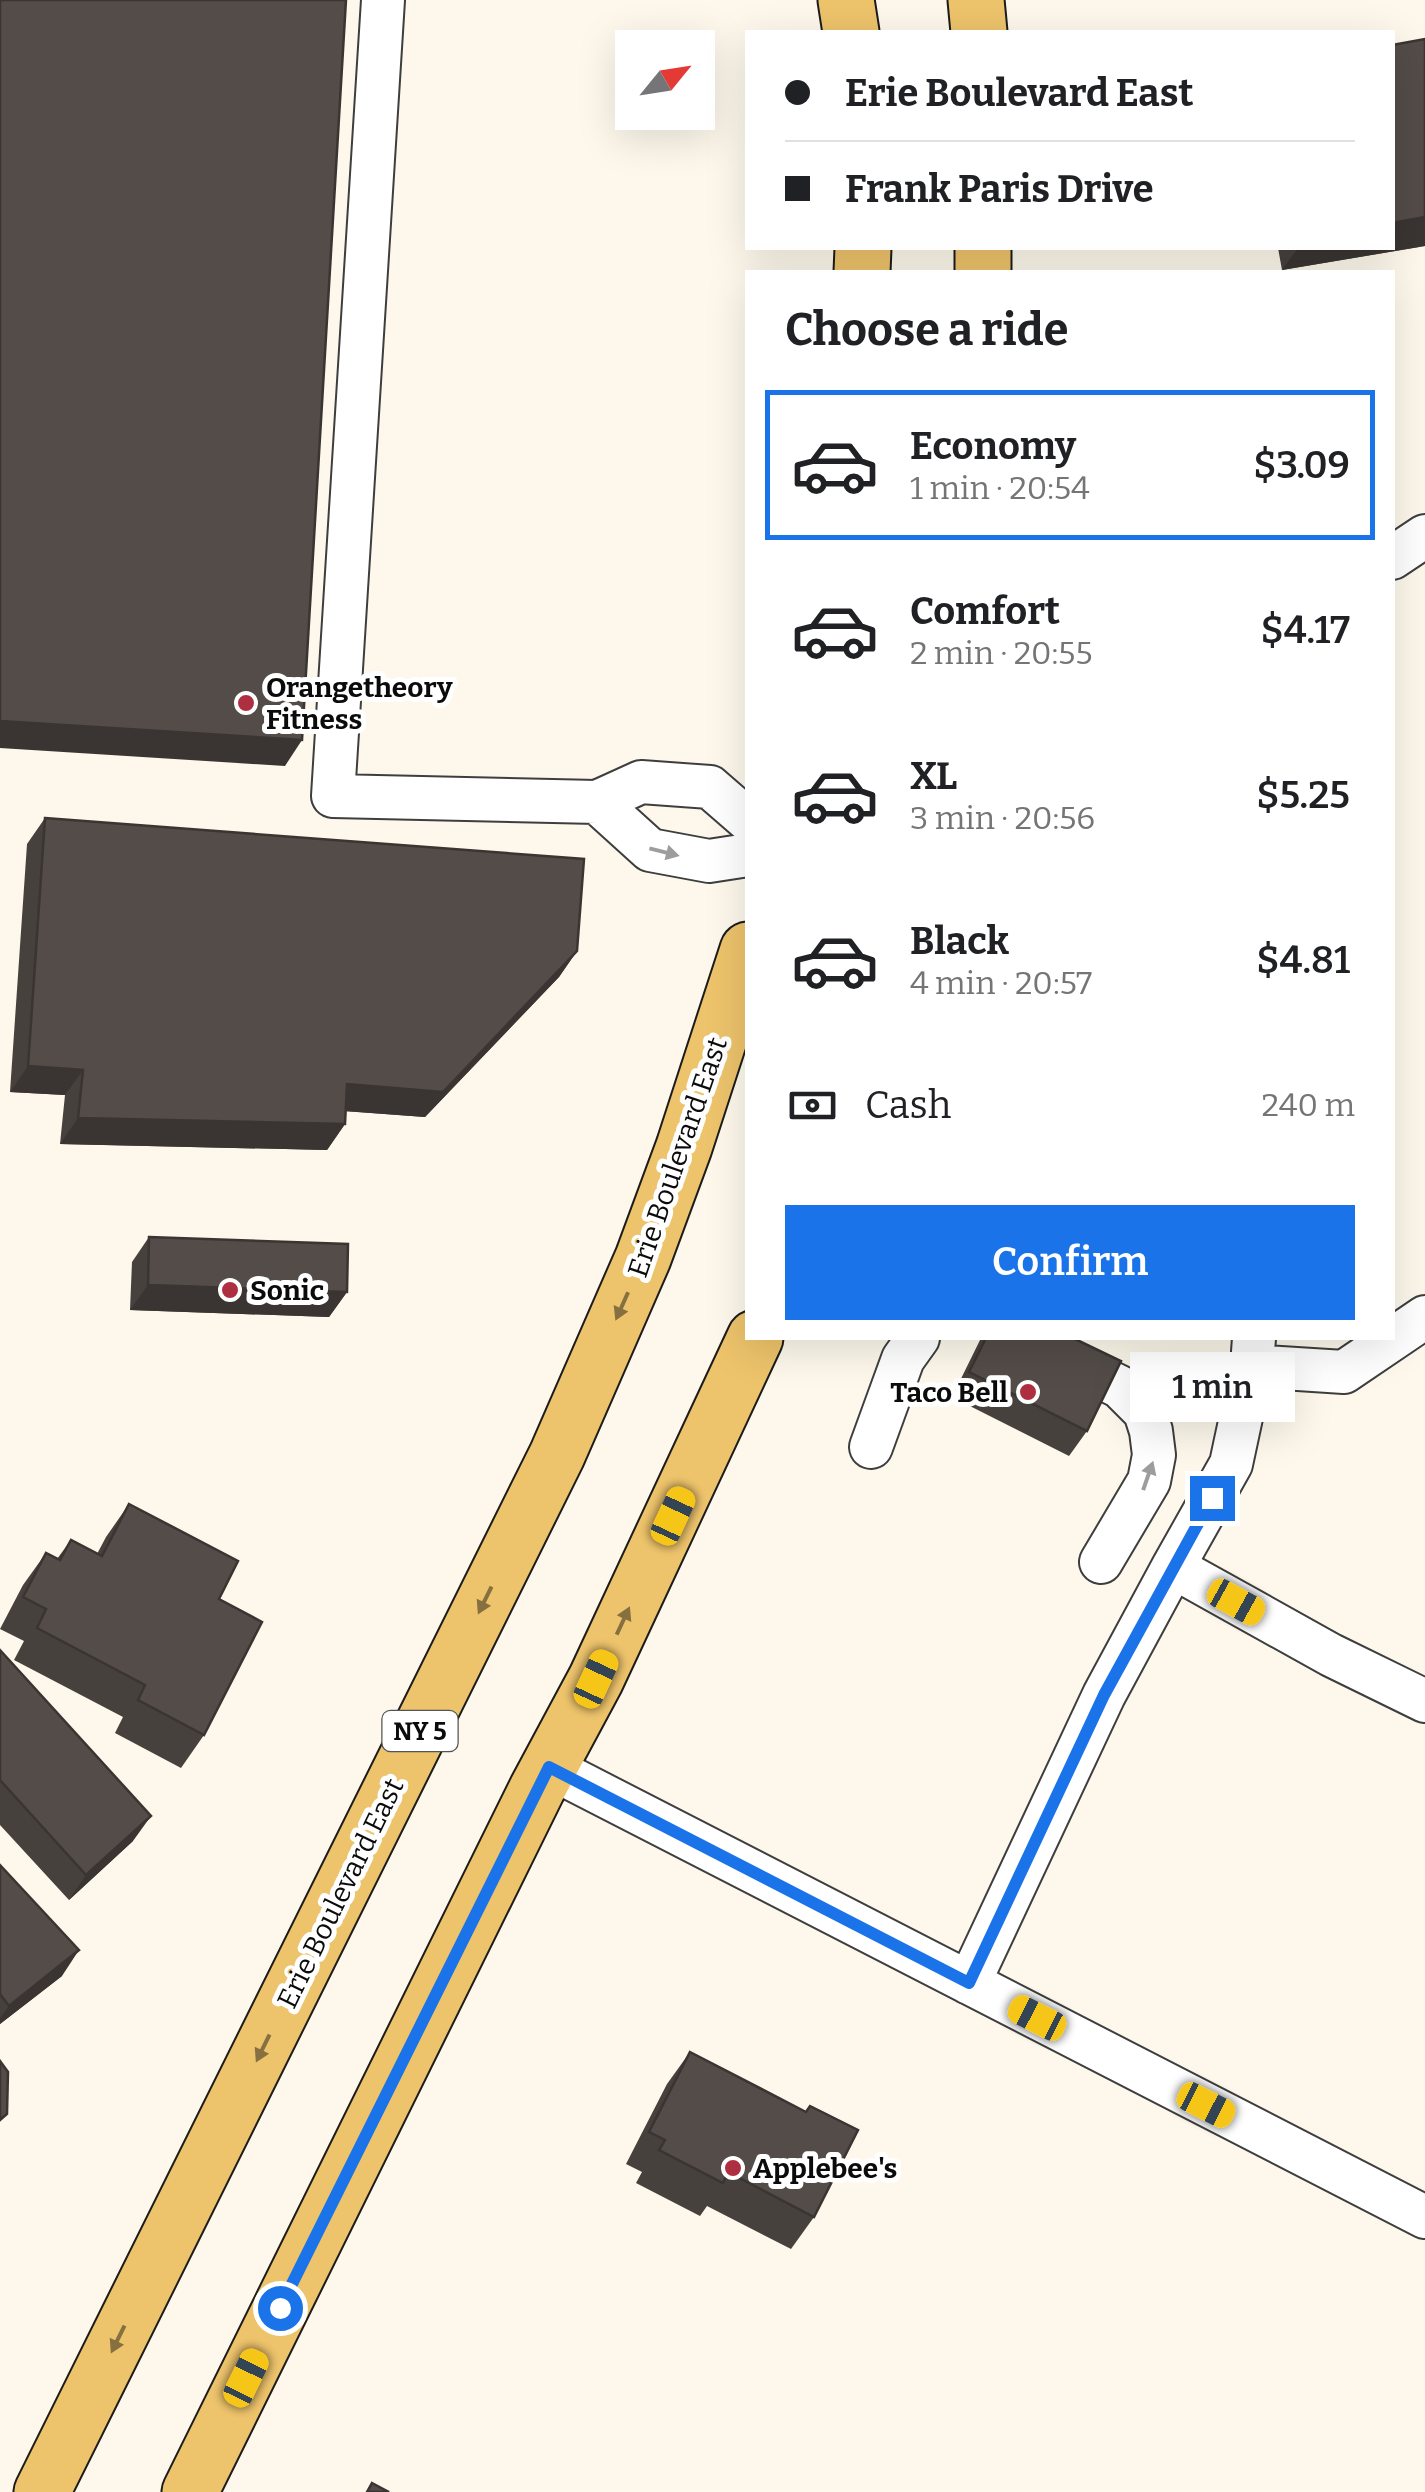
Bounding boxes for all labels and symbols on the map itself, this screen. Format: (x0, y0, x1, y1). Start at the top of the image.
north arrow (615, 30, 715, 130)
place label: Orangetheory Fitness (266, 671, 453, 736)
marker: Orangetheory Fitness (235, 692, 257, 714)
one-way arrow (649, 845, 680, 860)
street label: Erie Boulevard East (621, 1033, 734, 1281)
place label: Sonic (250, 1274, 324, 1307)
marker: Sonic (219, 1279, 241, 1301)
one-way arrow (614, 1291, 630, 1321)
callout: 1 min (1130, 1353, 1294, 1423)
place label: Taco Bell (890, 1376, 1008, 1409)
marker: Taco Bell (1017, 1381, 1039, 1403)
one-way arrow (1141, 1461, 1156, 1491)
route end (1190, 1476, 1235, 1521)
car (647, 1482, 699, 1550)
car (1202, 1574, 1270, 1630)
one-way arrow (477, 1586, 494, 1615)
one-way arrow (615, 1607, 632, 1636)
car (570, 1645, 622, 1713)
road number: NY 5 (382, 1711, 458, 1751)
street label: Erie Boulevard East (270, 1773, 410, 2014)
car (1003, 1991, 1071, 2045)
one-way arrow (255, 2034, 272, 2063)
car (1172, 2078, 1240, 2132)
place label: Applebee's (753, 2152, 897, 2185)
marker: Applebee's (722, 2157, 744, 2179)
route start (258, 2286, 303, 2331)
one-way arrow (110, 2325, 127, 2354)
car (219, 2344, 273, 2412)

